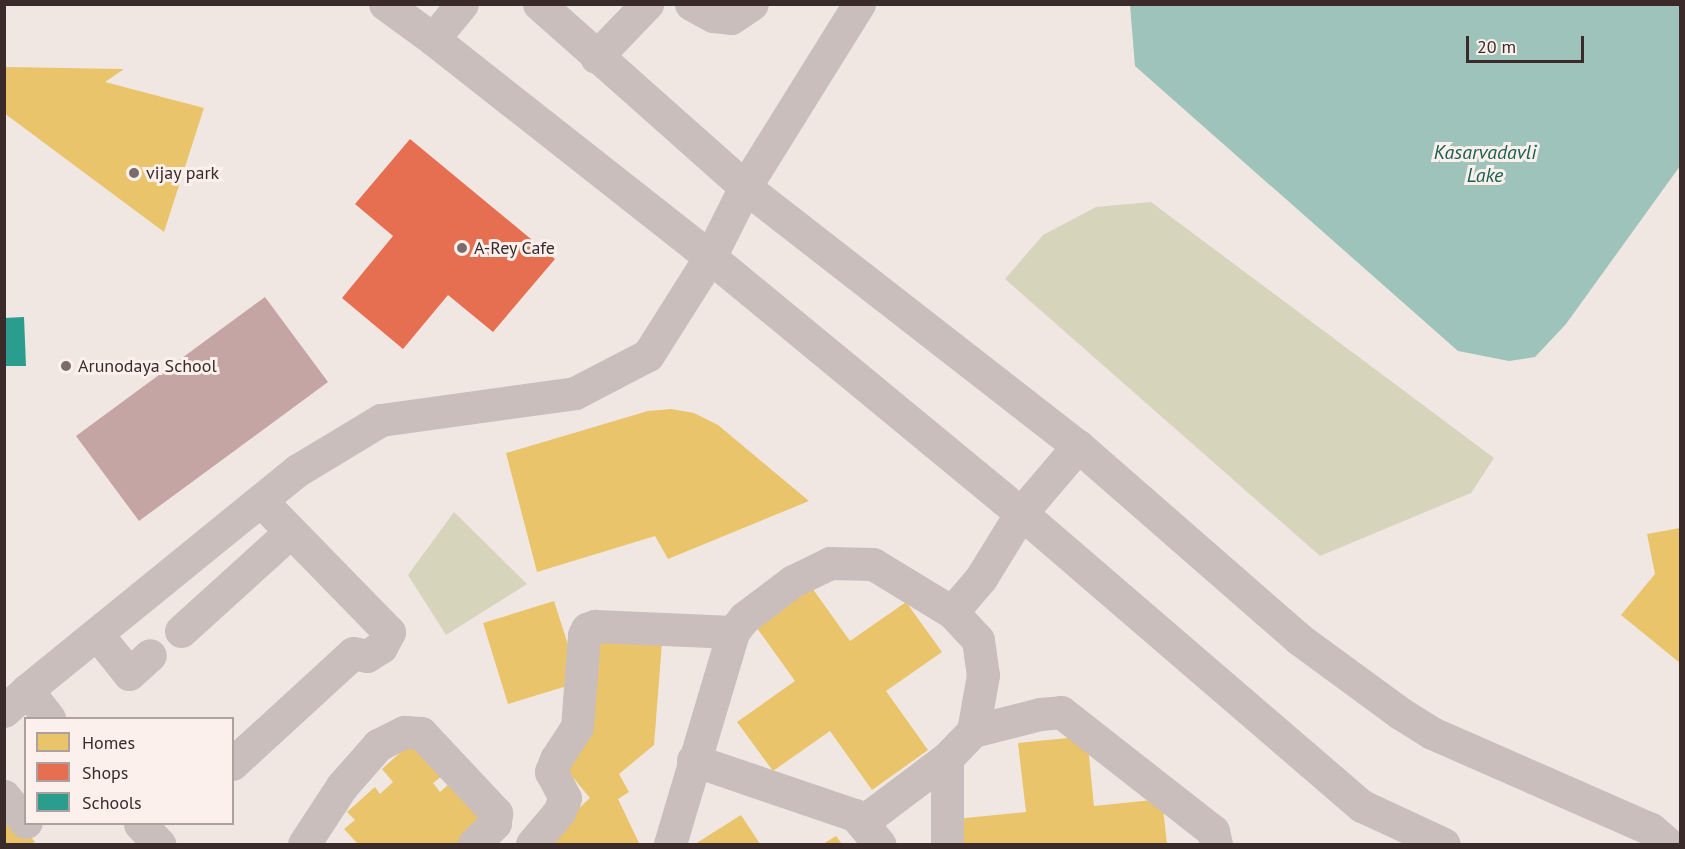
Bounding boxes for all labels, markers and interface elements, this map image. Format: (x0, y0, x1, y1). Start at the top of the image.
scale bar (1469, 24, 1588, 62)
text: 20 m (1477, 35, 1516, 58)
water label: Kasarvadavli Lake (1434, 140, 1536, 187)
place label: vijay park (146, 162, 220, 184)
marker: vijay park (127, 166, 141, 180)
place label: A-Rey Cafe (474, 237, 556, 259)
marker: A-Rey Cafe (455, 241, 469, 255)
place label: Arunodaya School (78, 355, 217, 377)
marker: Arunodaya School (59, 359, 73, 373)
legend (24, 717, 234, 825)
text: Homes (82, 731, 135, 754)
text: Shops (82, 761, 128, 784)
text: Schools (82, 791, 142, 814)

